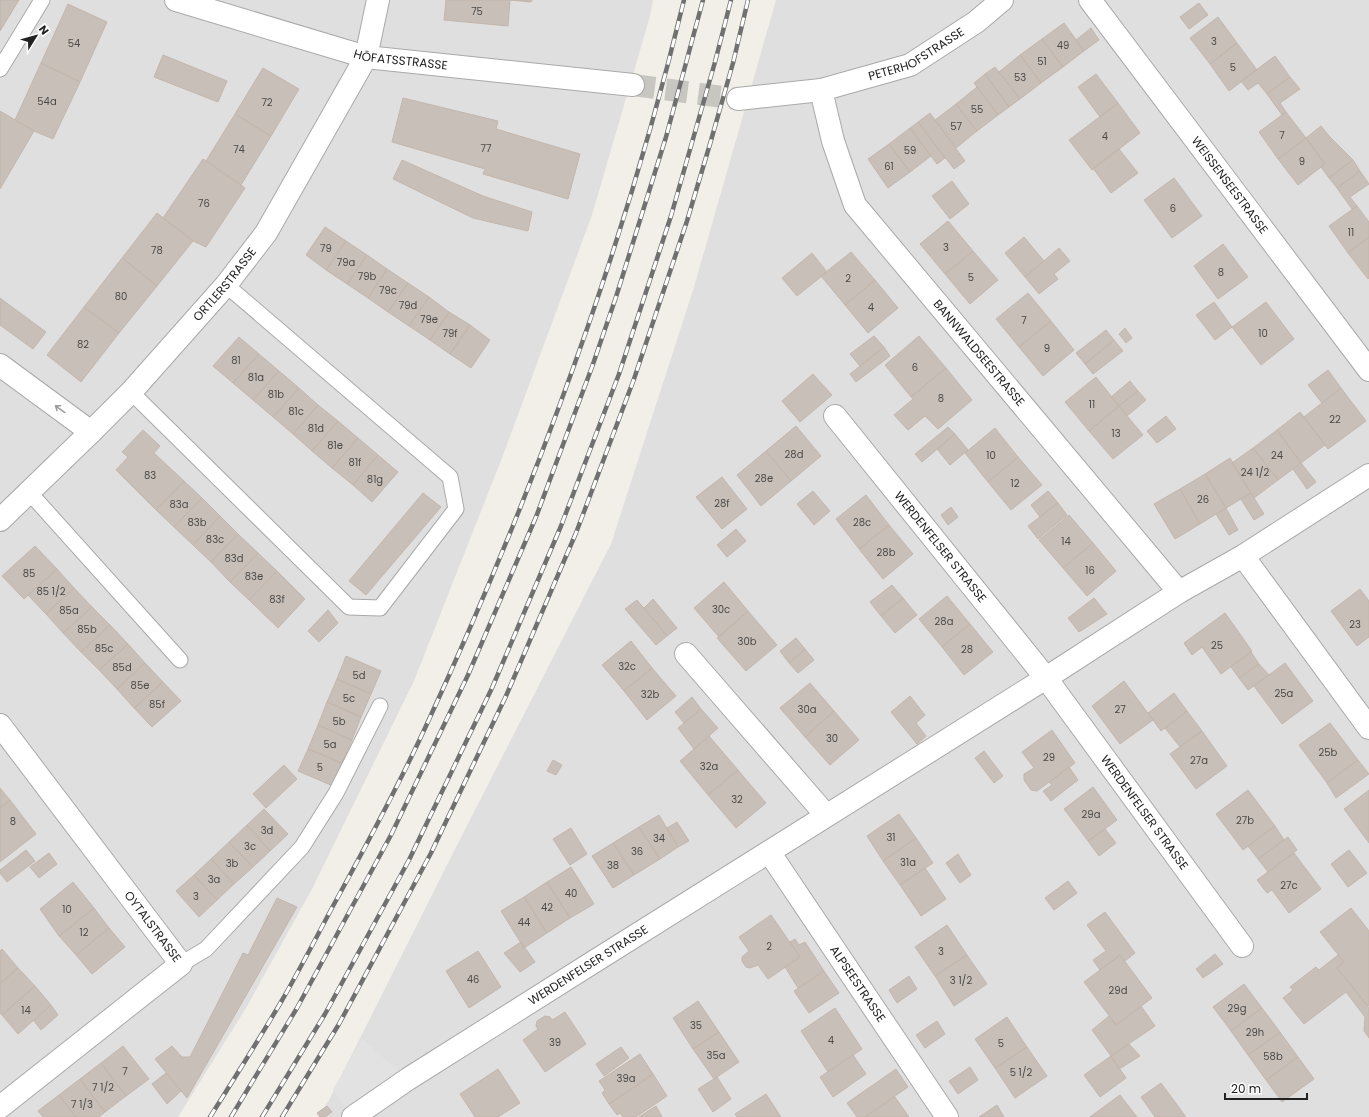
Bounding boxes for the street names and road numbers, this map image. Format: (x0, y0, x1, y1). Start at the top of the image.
street label: PETERHOFSTRASSE (866, 23, 967, 84)
street label: HÖFATSSTRASSE (352, 45, 448, 74)
street label: WEISSENSEESTRASSE (1188, 133, 1272, 237)
street label: ORTLERSTRASSE (189, 244, 260, 325)
street label: BANNWALDSEESTRASSE (930, 296, 1029, 410)
street label: WERDENFELSER STRASSE (891, 487, 991, 606)
street label: WERDENFELSER STRASSE (1097, 751, 1193, 873)
street label: OYTALSTRASSE (121, 887, 186, 966)
street label: WERDENFELSER STRASSE (525, 921, 651, 1009)
street label: ALPSEESTRASSE (826, 942, 890, 1025)

